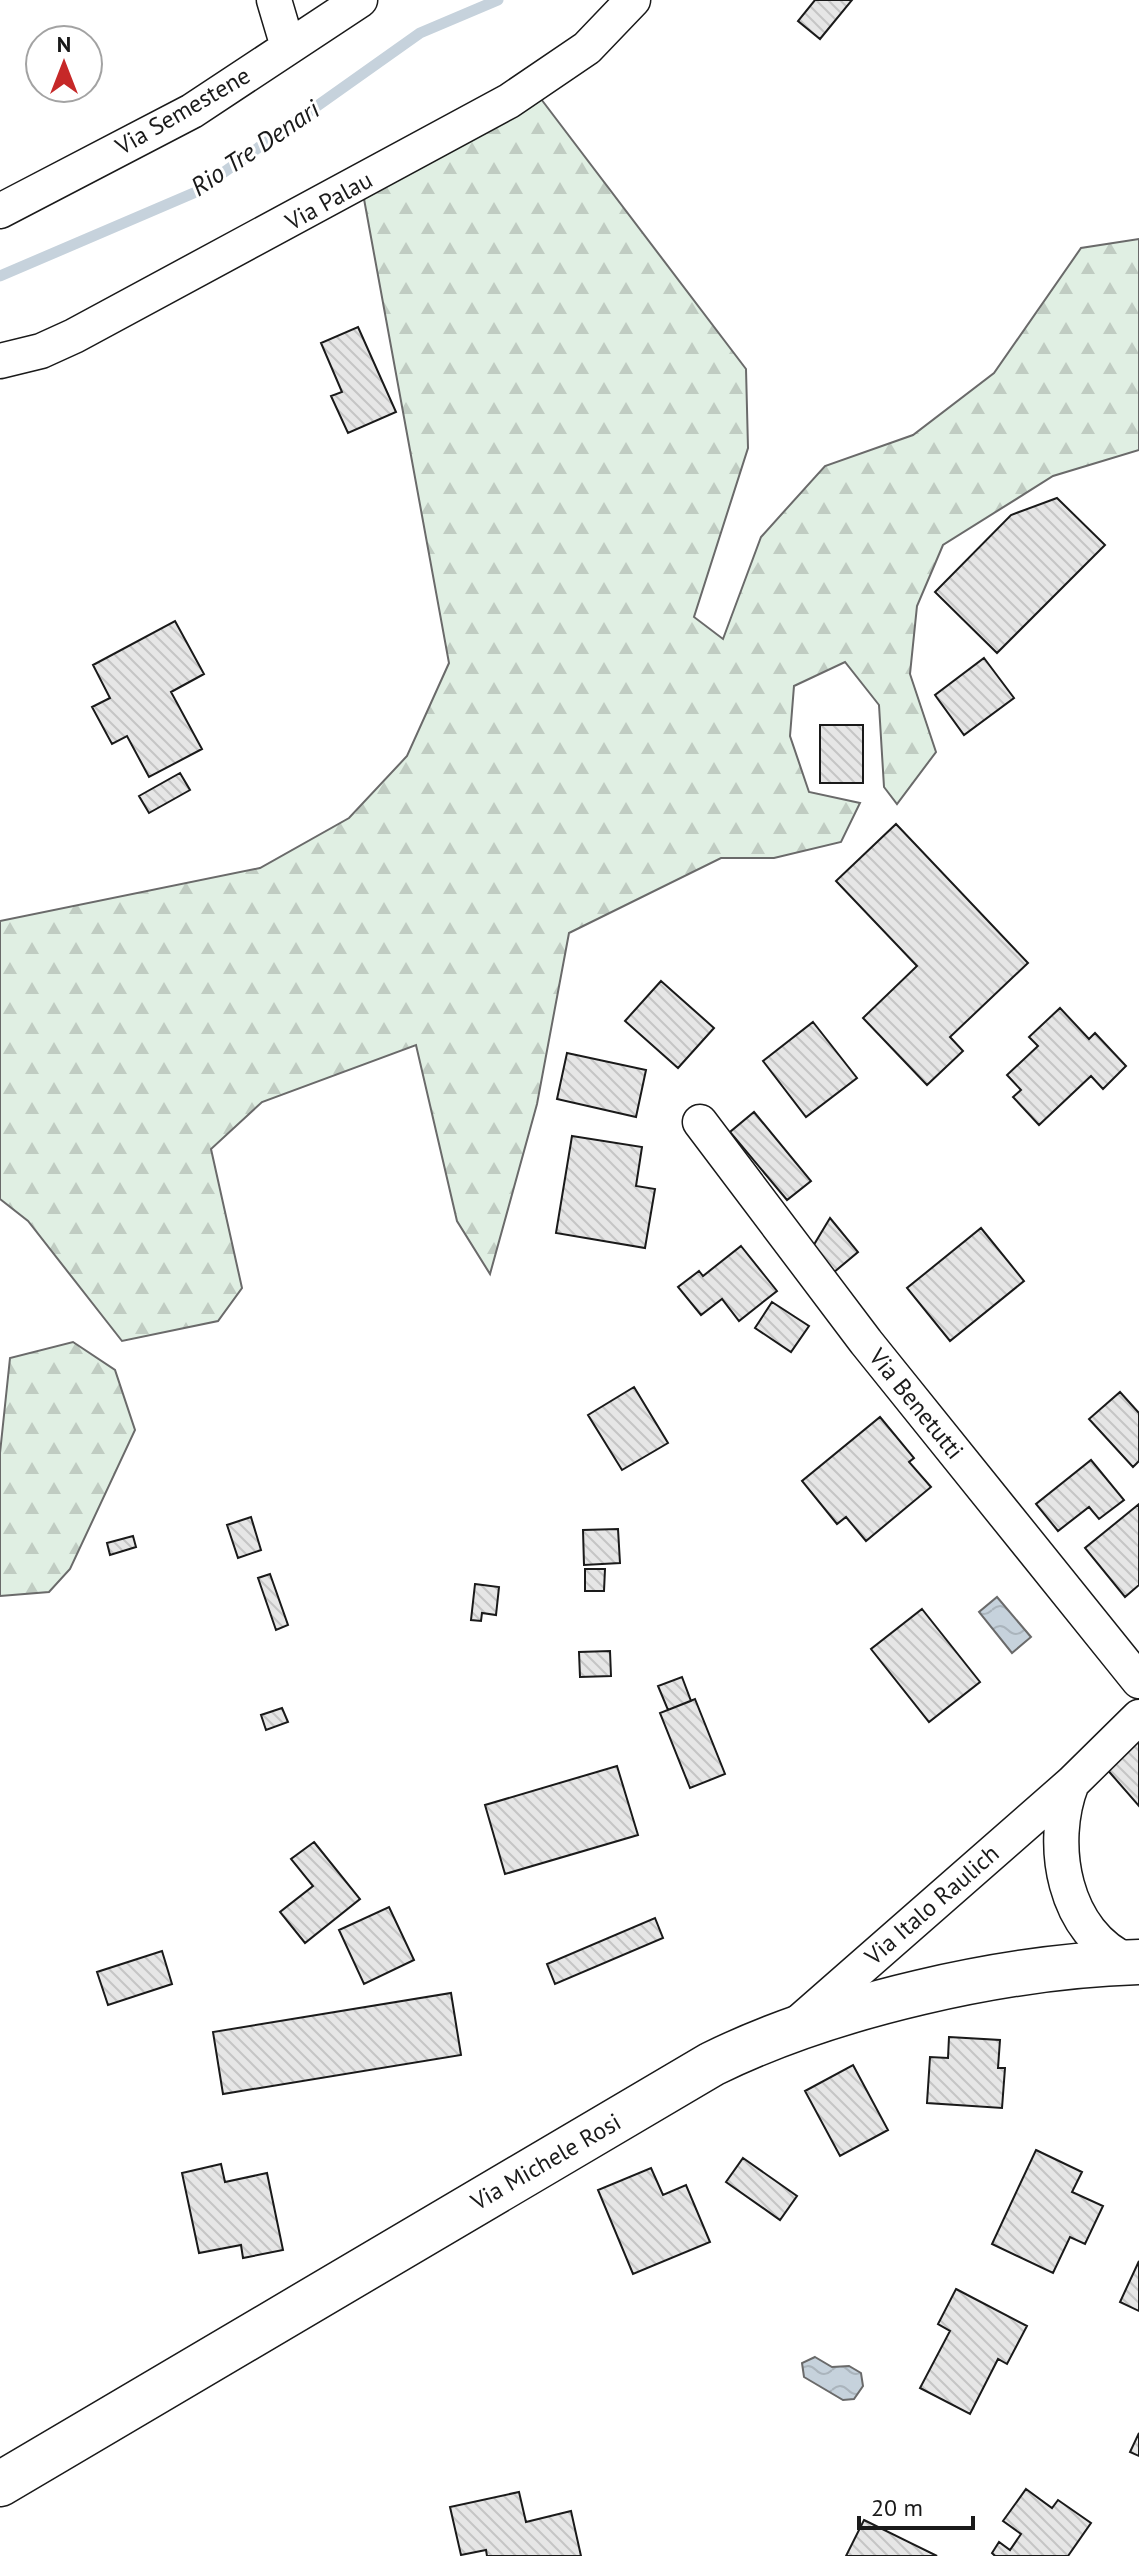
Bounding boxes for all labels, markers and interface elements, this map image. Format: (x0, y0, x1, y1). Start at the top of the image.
north arrow (24, 24, 104, 104)
text: N (57, 30, 71, 58)
street label: Via Semestene (109, 60, 256, 162)
water label: Rio Tre Denari (184, 92, 326, 203)
street label: Via Palau (279, 164, 378, 238)
street label: Via Benetutti (862, 1341, 971, 1465)
street label: Via Italo Raulich (857, 1838, 1005, 1972)
street label: Via Michele Rosi (464, 2106, 626, 2218)
scale bar (859, 2480, 973, 2530)
text: 20 m (871, 2492, 923, 2523)

